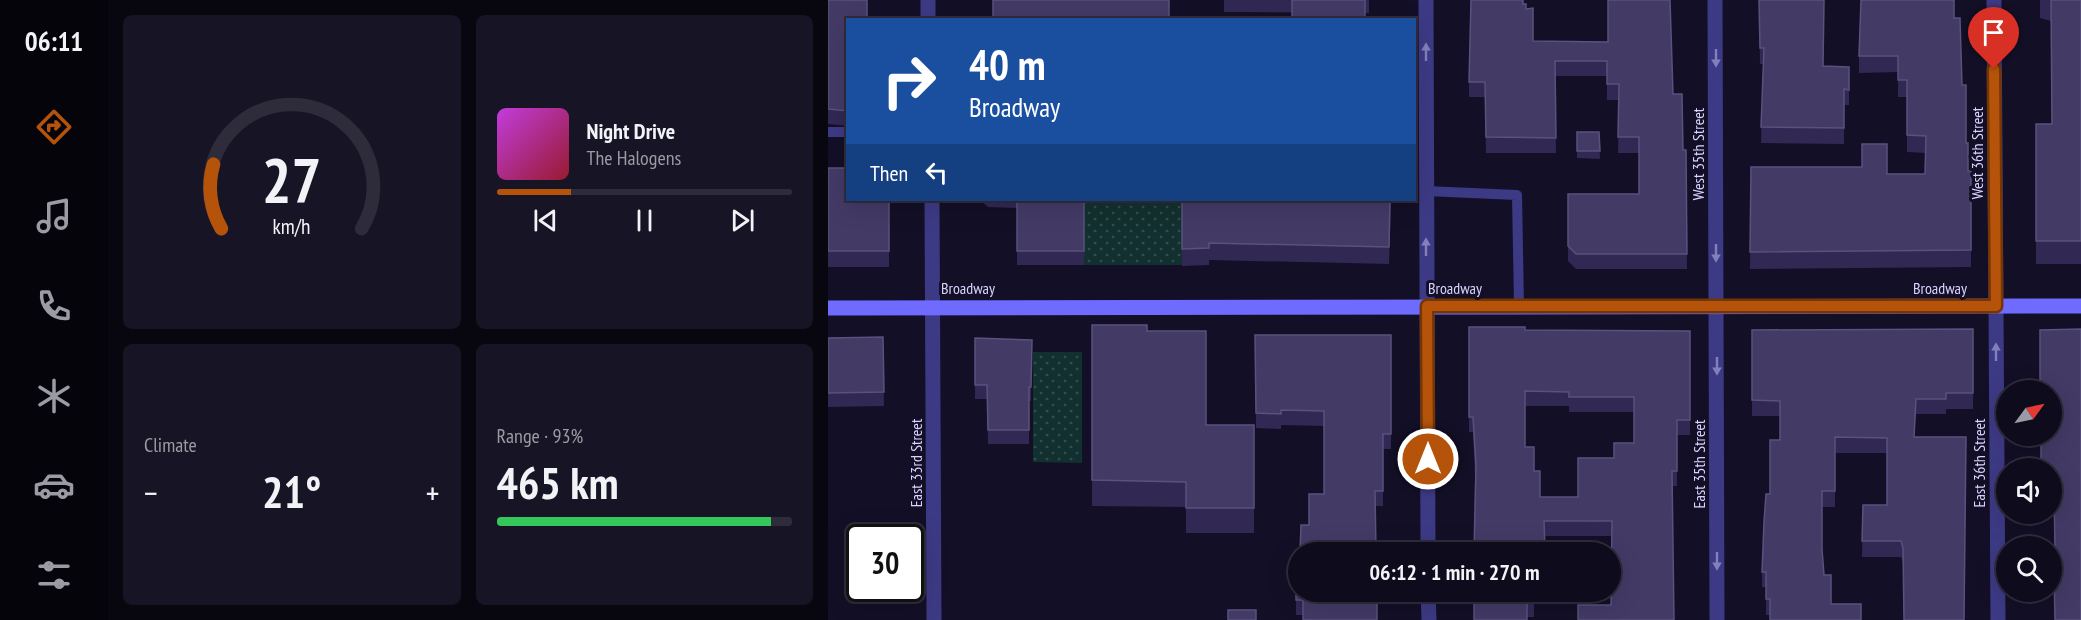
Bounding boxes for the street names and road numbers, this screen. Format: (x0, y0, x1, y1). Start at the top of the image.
street label: West 36th Street (1967, 106, 1987, 199)
street label: West 35th Street (1688, 107, 1708, 200)
street label: Broadway (941, 278, 995, 298)
street label: Broadway (1428, 278, 1482, 298)
street label: Broadway (1913, 278, 1967, 298)
street label: East 33rd Street (906, 418, 926, 507)
street label: East 36th Street (1969, 418, 1989, 507)
street label: East 35th Street (1689, 419, 1709, 508)

